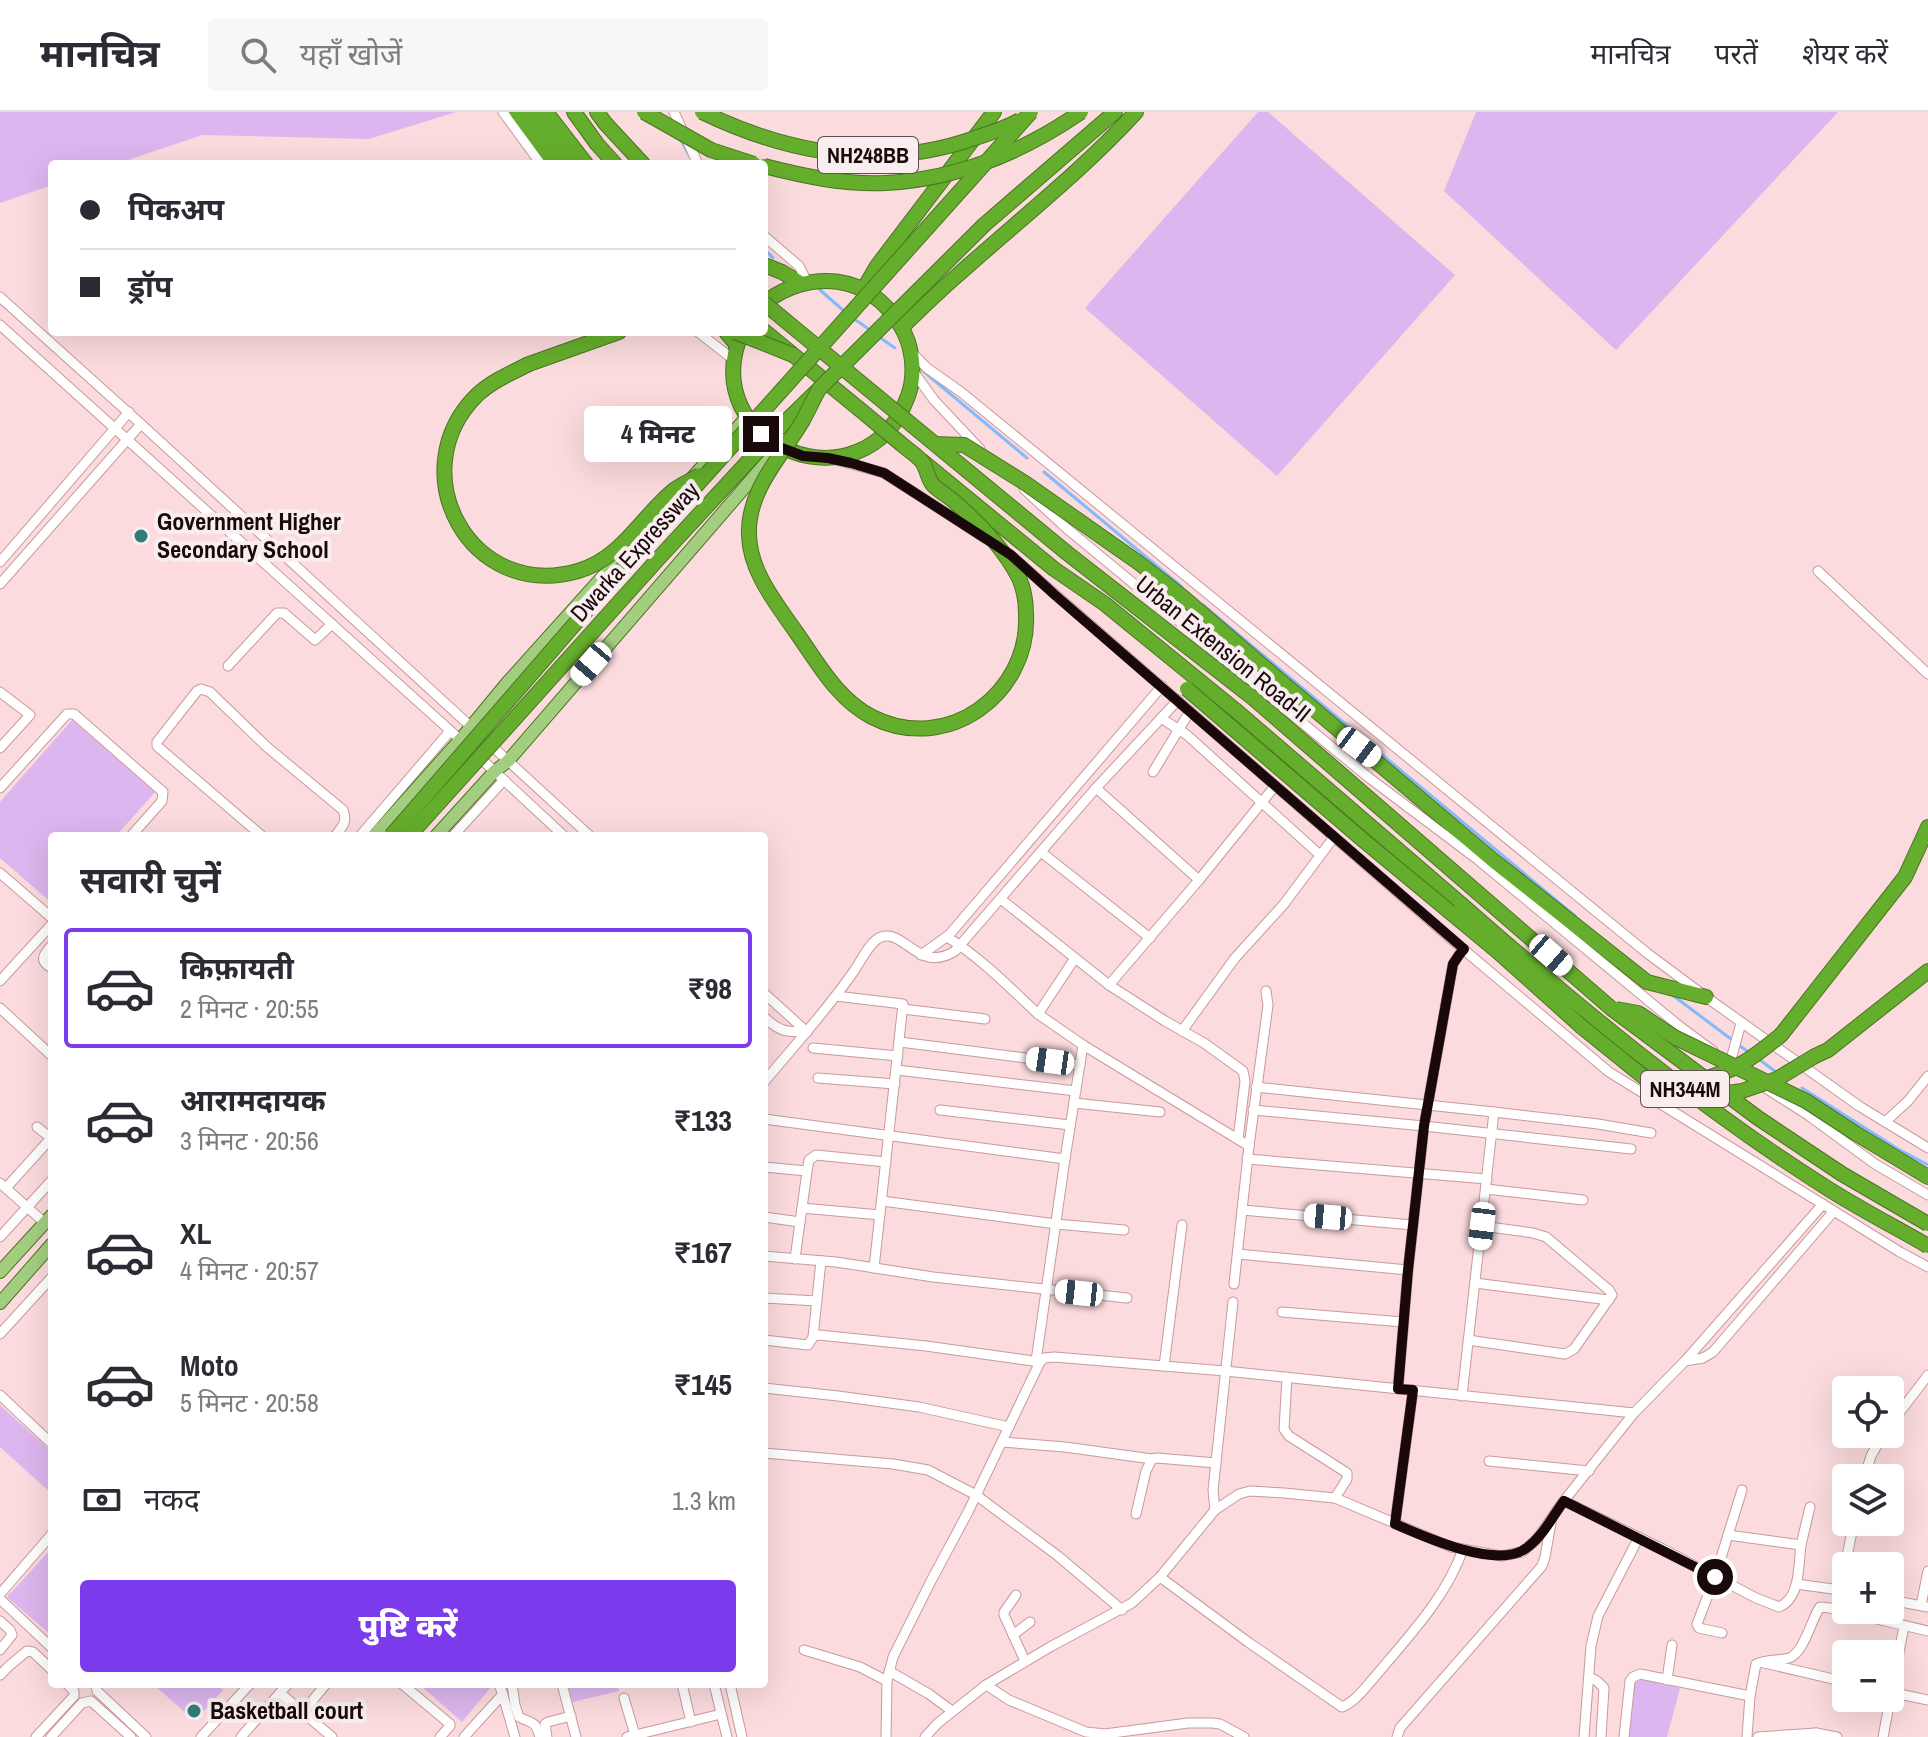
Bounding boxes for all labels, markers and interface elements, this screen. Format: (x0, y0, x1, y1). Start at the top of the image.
search box (208, 19, 768, 91)
text: मानचित्र (40, 28, 160, 79)
icon: search (236, 33, 280, 77)
text: यहाँ खोजें (300, 34, 402, 74)
text: मानचित्र (1591, 35, 1671, 73)
text: परतें (1715, 35, 1758, 73)
text: शेयर करें (1802, 35, 1888, 73)
road number: NH248BB (818, 137, 918, 173)
text: पिकअप (128, 189, 224, 229)
text: ड्रॉप (128, 266, 172, 306)
callout: 4 मिनट (585, 406, 733, 462)
text: 4 मिनट (621, 416, 695, 451)
route end (743, 416, 779, 452)
street label: Dwarka Expressway (563, 474, 706, 628)
place label: Government Higher Secondary School (157, 505, 341, 565)
marker: Government Higher Secondary School (132, 527, 150, 545)
street label: Urban Extension Road-II (1129, 568, 1318, 729)
car (566, 638, 616, 690)
car (1333, 723, 1385, 771)
text: सवारी चुनें (80, 856, 221, 904)
car (1525, 930, 1577, 980)
text: किफ़ायती (180, 948, 294, 988)
icon: car (84, 952, 156, 1024)
text: ₹98 (687, 968, 732, 1008)
text: 2 मिनट · 20:55 (180, 991, 319, 1026)
car (1025, 1046, 1075, 1076)
road number: NH344M (1641, 1071, 1729, 1107)
text: आरामदायक (180, 1080, 326, 1120)
icon: car (84, 1084, 156, 1156)
text: ₹133 (674, 1100, 732, 1140)
text: 3 मिनट · 20:56 (180, 1123, 319, 1158)
car (1467, 1201, 1497, 1251)
car (1303, 1203, 1353, 1231)
text: XL (180, 1213, 211, 1253)
icon: car (84, 1216, 156, 1288)
text: ₹167 (674, 1232, 732, 1272)
text: 4 मिनट · 20:57 (180, 1253, 319, 1288)
car (1054, 1279, 1104, 1307)
text: Moto (180, 1345, 239, 1385)
icon: car (84, 1348, 156, 1420)
text: ₹145 (674, 1364, 732, 1404)
map controls (1832, 1376, 1904, 1712)
button: locate (1832, 1376, 1904, 1448)
text: 5 मिनट · 20:58 (180, 1385, 319, 1420)
button: layers (1832, 1464, 1904, 1536)
icon: cash (80, 1478, 124, 1522)
text: नकद (144, 1479, 200, 1519)
text: 1.3 km (672, 1483, 736, 1518)
button: + (1832, 1552, 1904, 1624)
route start (1697, 1559, 1733, 1595)
button: पुष्टि करें (80, 1580, 736, 1672)
button: − (1832, 1640, 1904, 1712)
place label: Basketball court (210, 1694, 364, 1726)
marker: Basketball court (185, 1702, 203, 1720)

